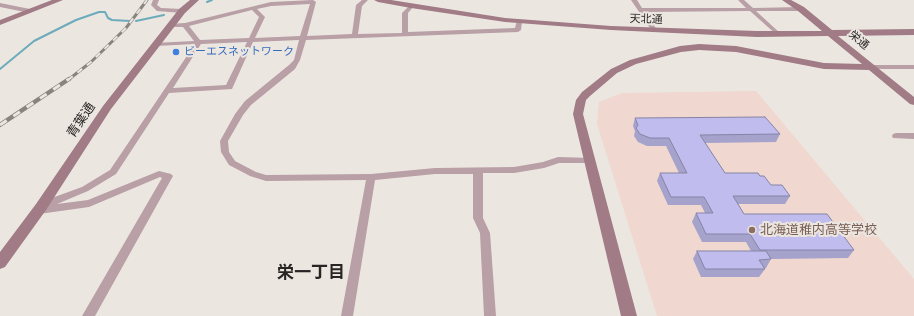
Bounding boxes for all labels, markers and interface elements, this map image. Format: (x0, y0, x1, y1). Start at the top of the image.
street label: 天北通 (629, 12, 663, 26)
street label: 栄通 (846, 28, 872, 52)
place label: ビーエスネットワーク (184, 45, 294, 59)
marker: ビーエスネットワーク (171, 47, 181, 57)
street label: 青葉通 (64, 99, 98, 141)
place label: 北海道稚内高等学校 (760, 222, 877, 238)
marker: 北海道稚内高等学校 (747, 225, 757, 235)
district label: 栄一丁目 (277, 263, 345, 283)

